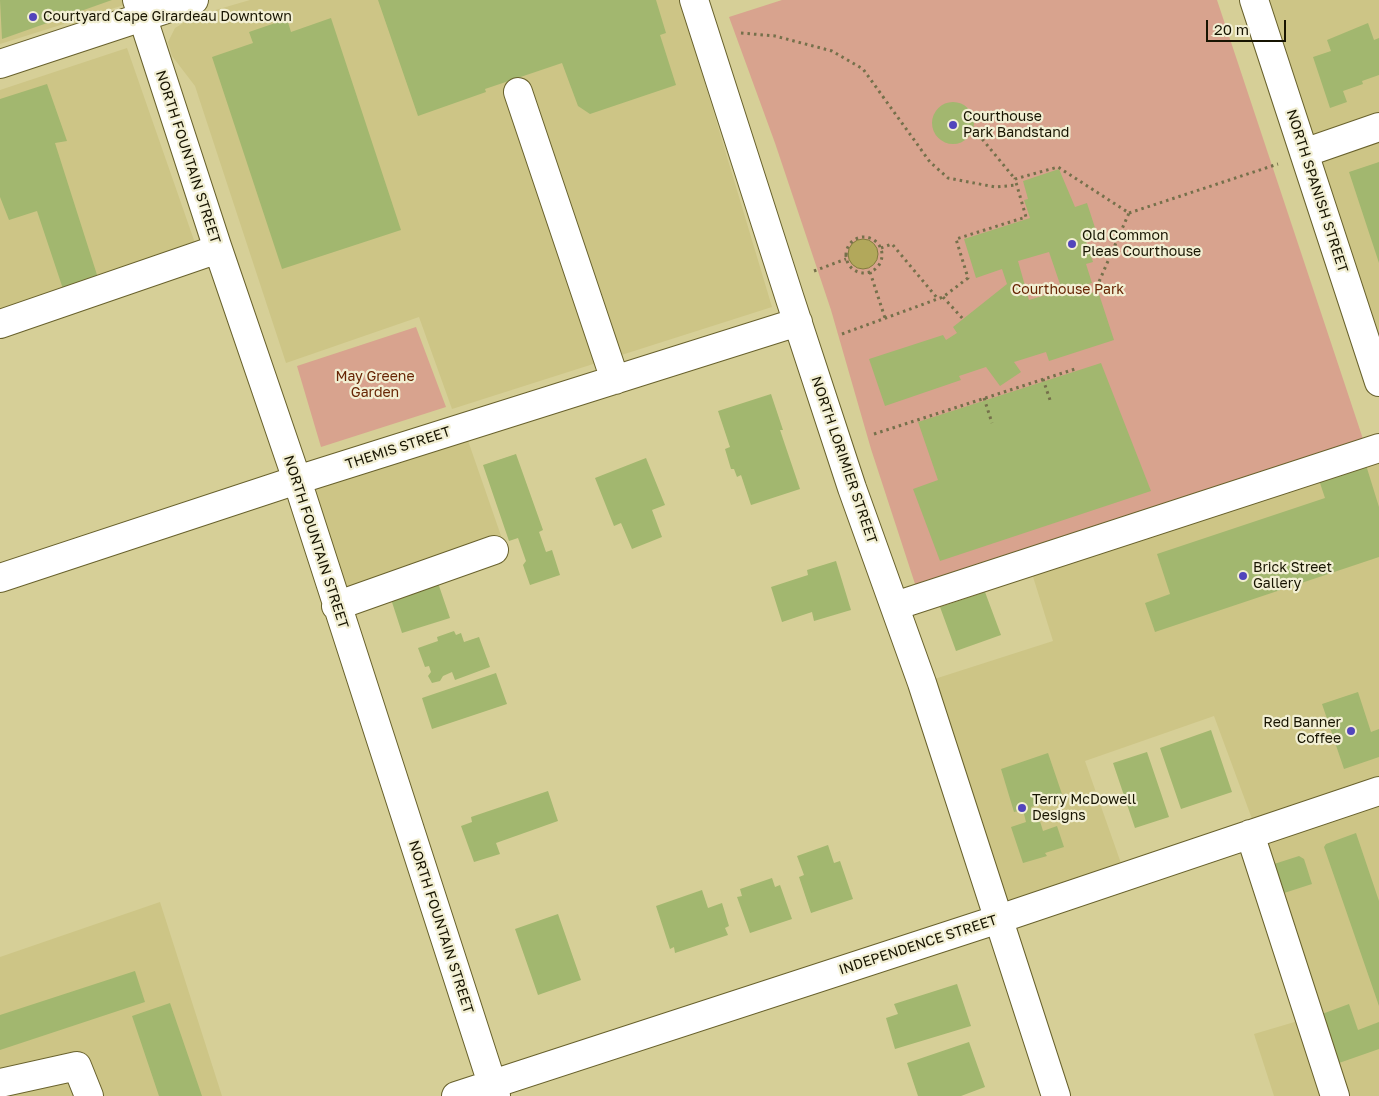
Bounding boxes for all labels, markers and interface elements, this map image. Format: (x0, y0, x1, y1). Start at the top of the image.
place label: Courtyard Cape Girardeau Downtown (43, 9, 292, 25)
scale bar (1209, 10, 1289, 42)
marker: Courtyard Cape Girardeau Downtown (27, 11, 39, 23)
text: 20 m (1214, 20, 1249, 38)
street label: NORTH FOUNTAIN STREET (152, 68, 224, 246)
street label: NORTH SPANISH STREET (1283, 107, 1351, 275)
place label: Courthouse Park Bandstand (963, 109, 1069, 142)
marker: Courthouse Park Bandstand (947, 119, 959, 131)
place label: Old Common Pleas Courthouse (1082, 228, 1201, 260)
marker: Old Common Pleas Courthouse (1066, 238, 1078, 250)
park label: Courthouse Park (1012, 282, 1124, 298)
park label: May Greene Garden (335, 369, 415, 402)
street label: NORTH LORIMIER STREET (807, 374, 881, 546)
street label: THEMIS STREET (343, 423, 453, 473)
street label: NORTH FOUNTAIN STREET (280, 453, 352, 631)
place label: Brick Street Gallery (1253, 560, 1332, 592)
marker: Brick Street Gallery (1237, 570, 1249, 582)
place label: Red Banner Coffee (1263, 715, 1341, 748)
marker: Red Banner Coffee (1345, 725, 1357, 737)
place label: Terry McDowell Designs (1032, 792, 1136, 824)
marker: Terry McDowell Designs (1016, 802, 1028, 814)
street label: NORTH FOUNTAIN STREET (405, 838, 477, 1016)
street label: INDEPENDENCE STREET (837, 911, 999, 979)

